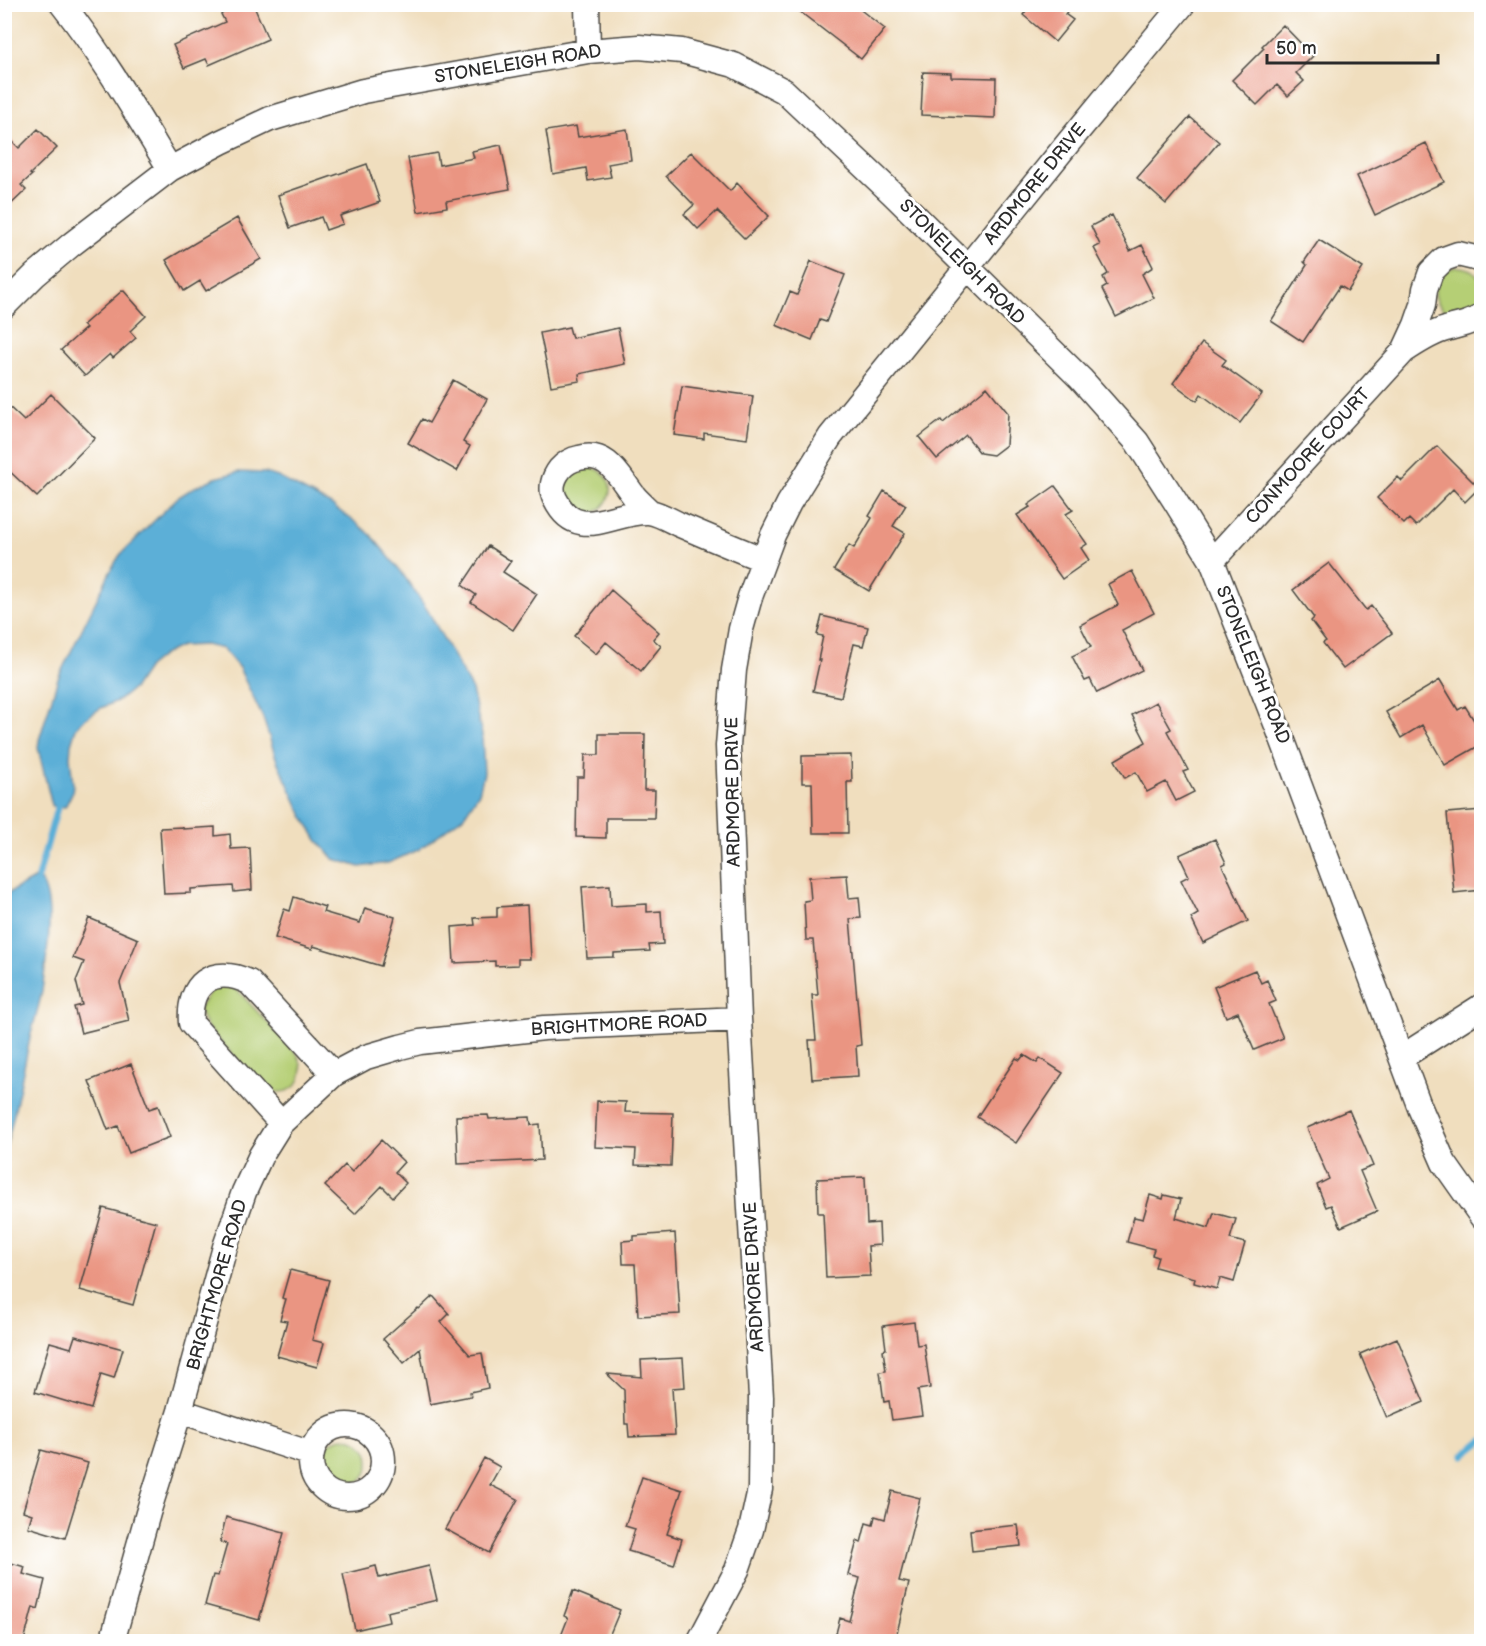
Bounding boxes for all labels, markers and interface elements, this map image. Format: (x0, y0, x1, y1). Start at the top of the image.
scale bar (1267, 27, 1438, 65)
text: 50 m (1276, 38, 1317, 59)
street label: STONELEIGH ROAD (433, 40, 603, 88)
street label: ARDMORE DRIVE (980, 119, 1090, 249)
street label: STONELEIGH ROAD (895, 195, 1029, 329)
street label: CONMOORE COURT (1241, 384, 1375, 528)
street label: STONELEIGH ROAD (1212, 583, 1294, 747)
street label: ARDMORE DRIVE (721, 717, 745, 867)
street label: BRIGHTMORE ROAD (530, 1010, 708, 1040)
street label: BRIGHTMORE ROAD (183, 1197, 251, 1373)
street label: ARDMORE DRIVE (740, 1201, 768, 1353)

